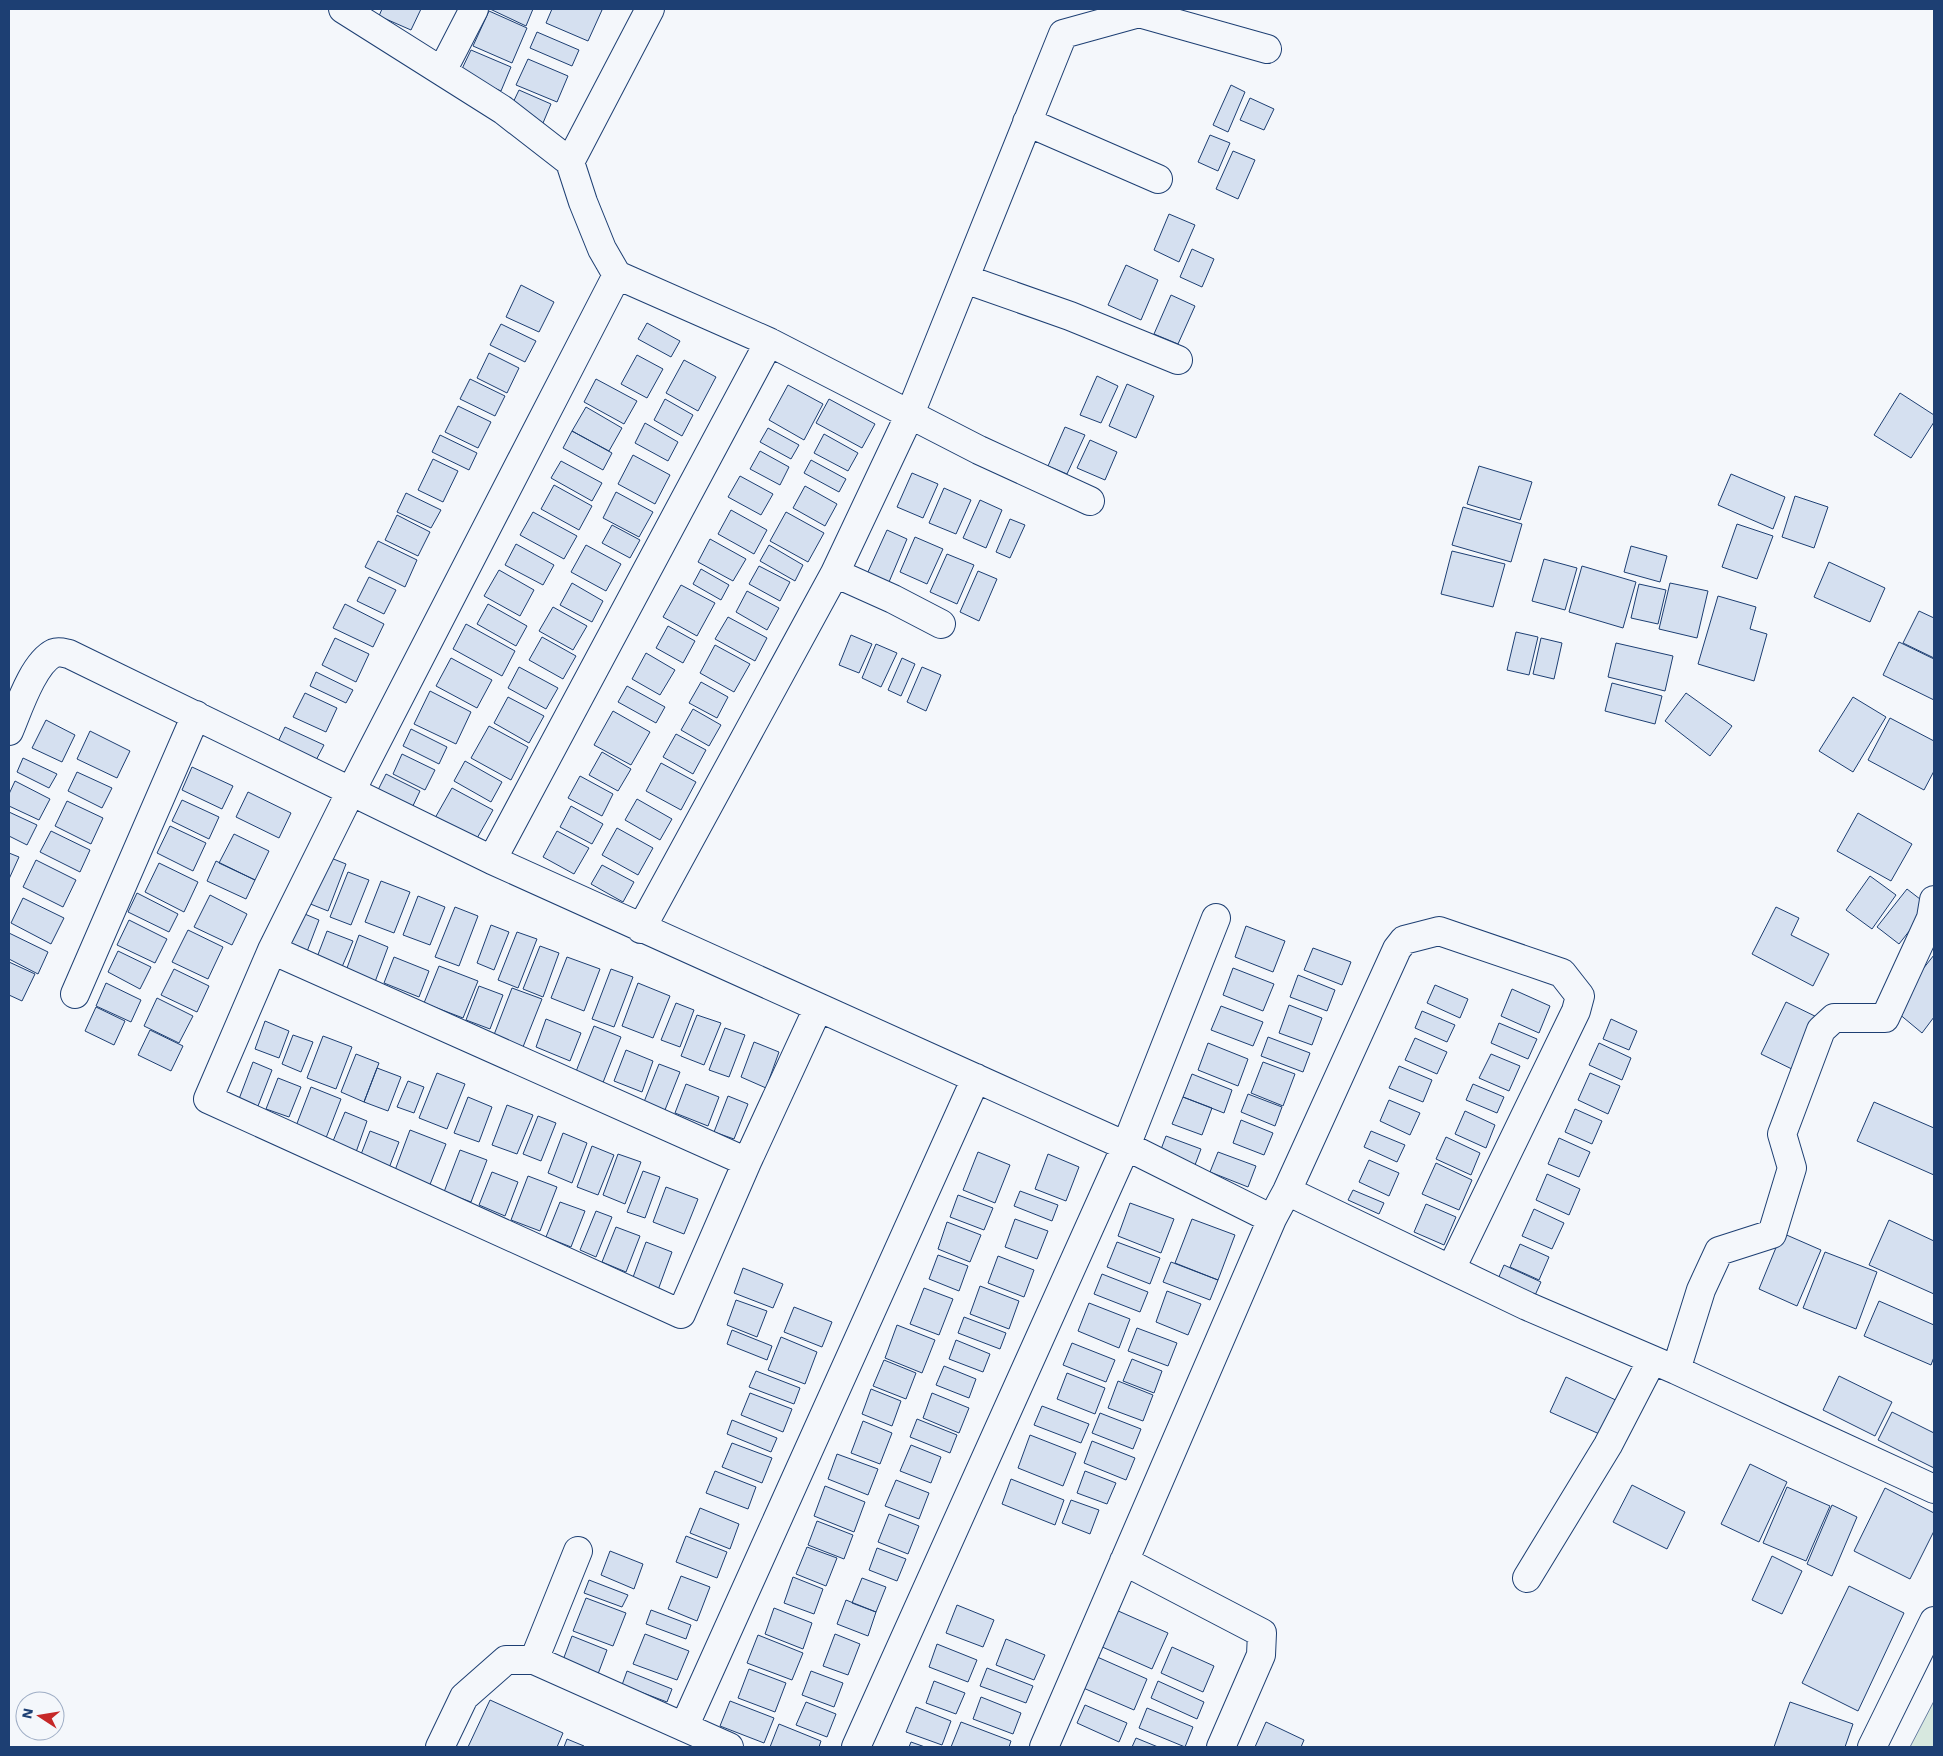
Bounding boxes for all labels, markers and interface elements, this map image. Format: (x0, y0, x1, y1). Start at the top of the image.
north arrow (15, 1691, 65, 1741)
text: N (18, 1707, 36, 1720)

